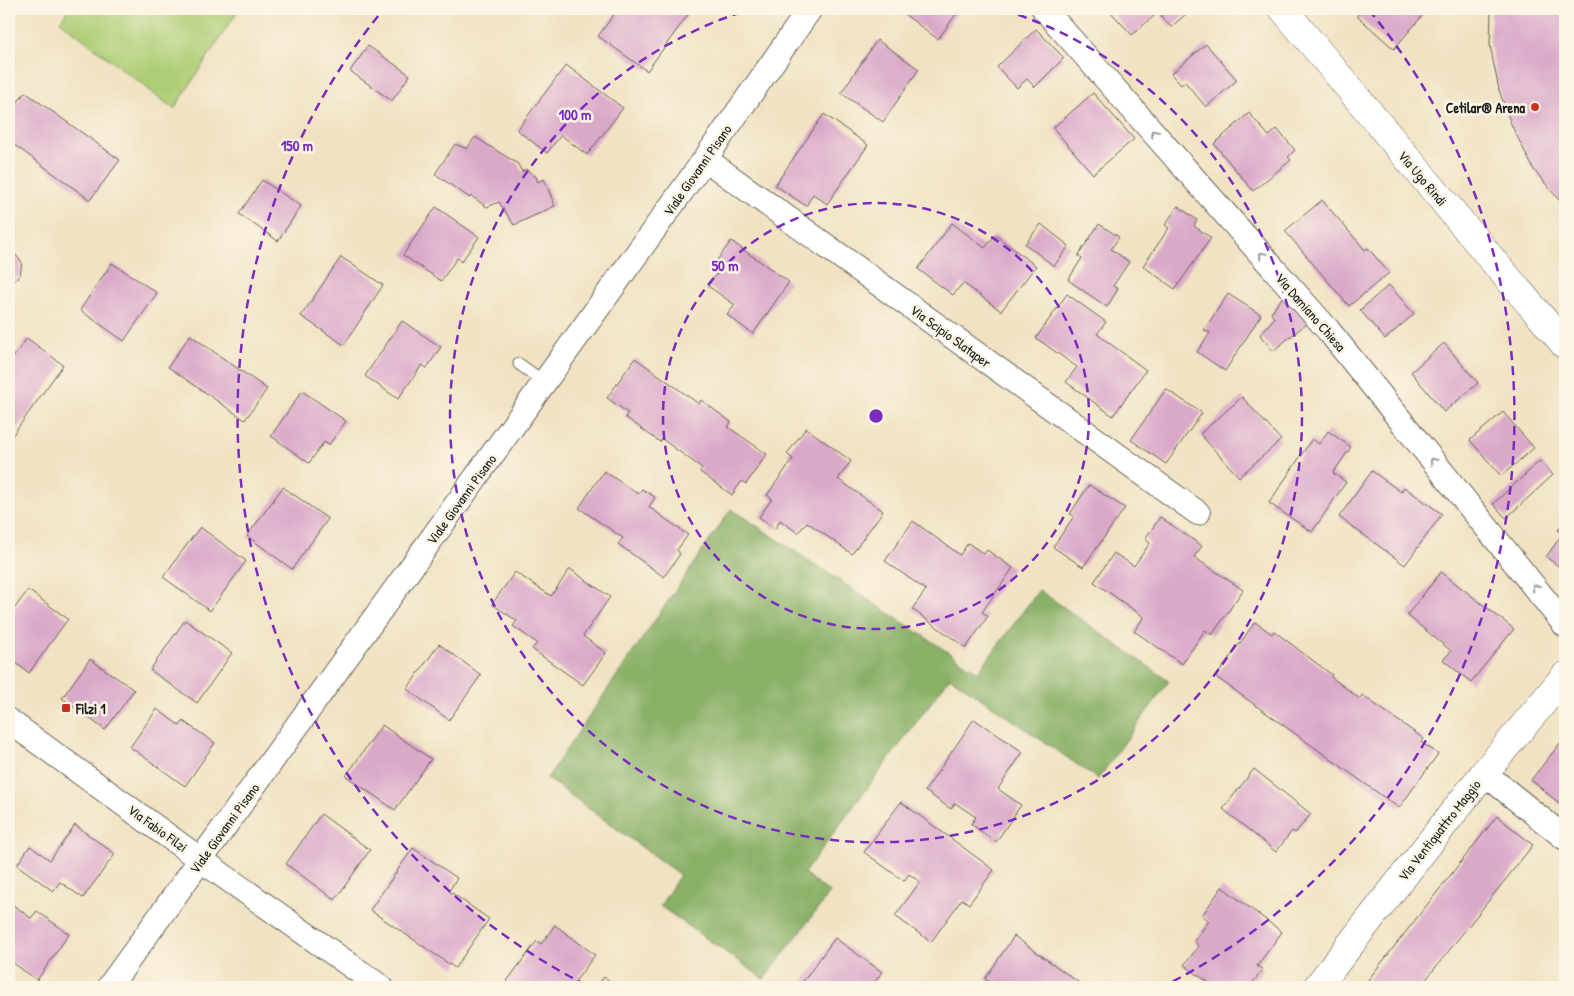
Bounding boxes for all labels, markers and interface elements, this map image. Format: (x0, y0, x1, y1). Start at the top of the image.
place label: Cetilar® Arena (1446, 98, 1525, 117)
marker: Cetilar® Arena (1529, 101, 1541, 113)
text: 100 m (559, 104, 591, 125)
street label: Viale Giovanni Pisano (658, 120, 736, 219)
one-way arrow (1151, 130, 1160, 139)
text: 150 m (281, 135, 313, 156)
street label: Via Ugo Rindi (1393, 146, 1452, 210)
one-way arrow (1258, 252, 1267, 261)
text: 50 m (712, 255, 738, 276)
street label: Via Damiano Chiesa (1272, 269, 1351, 356)
street label: Via Scipio Slataper (906, 300, 996, 373)
centre of rings (867, 407, 885, 425)
street label: Viale Giovanni Pisano (422, 450, 500, 548)
one-way arrow (1429, 457, 1438, 466)
one-way arrow (1532, 584, 1540, 593)
place label: Filzi 1 (75, 699, 106, 718)
marker: Filzi 1 (60, 702, 72, 714)
street label: Via Ventiquattro Maggio (1393, 775, 1486, 885)
street label: Viale Giovanni Pisano (185, 779, 263, 877)
street label: Via Fabio Filzi (124, 800, 192, 856)

